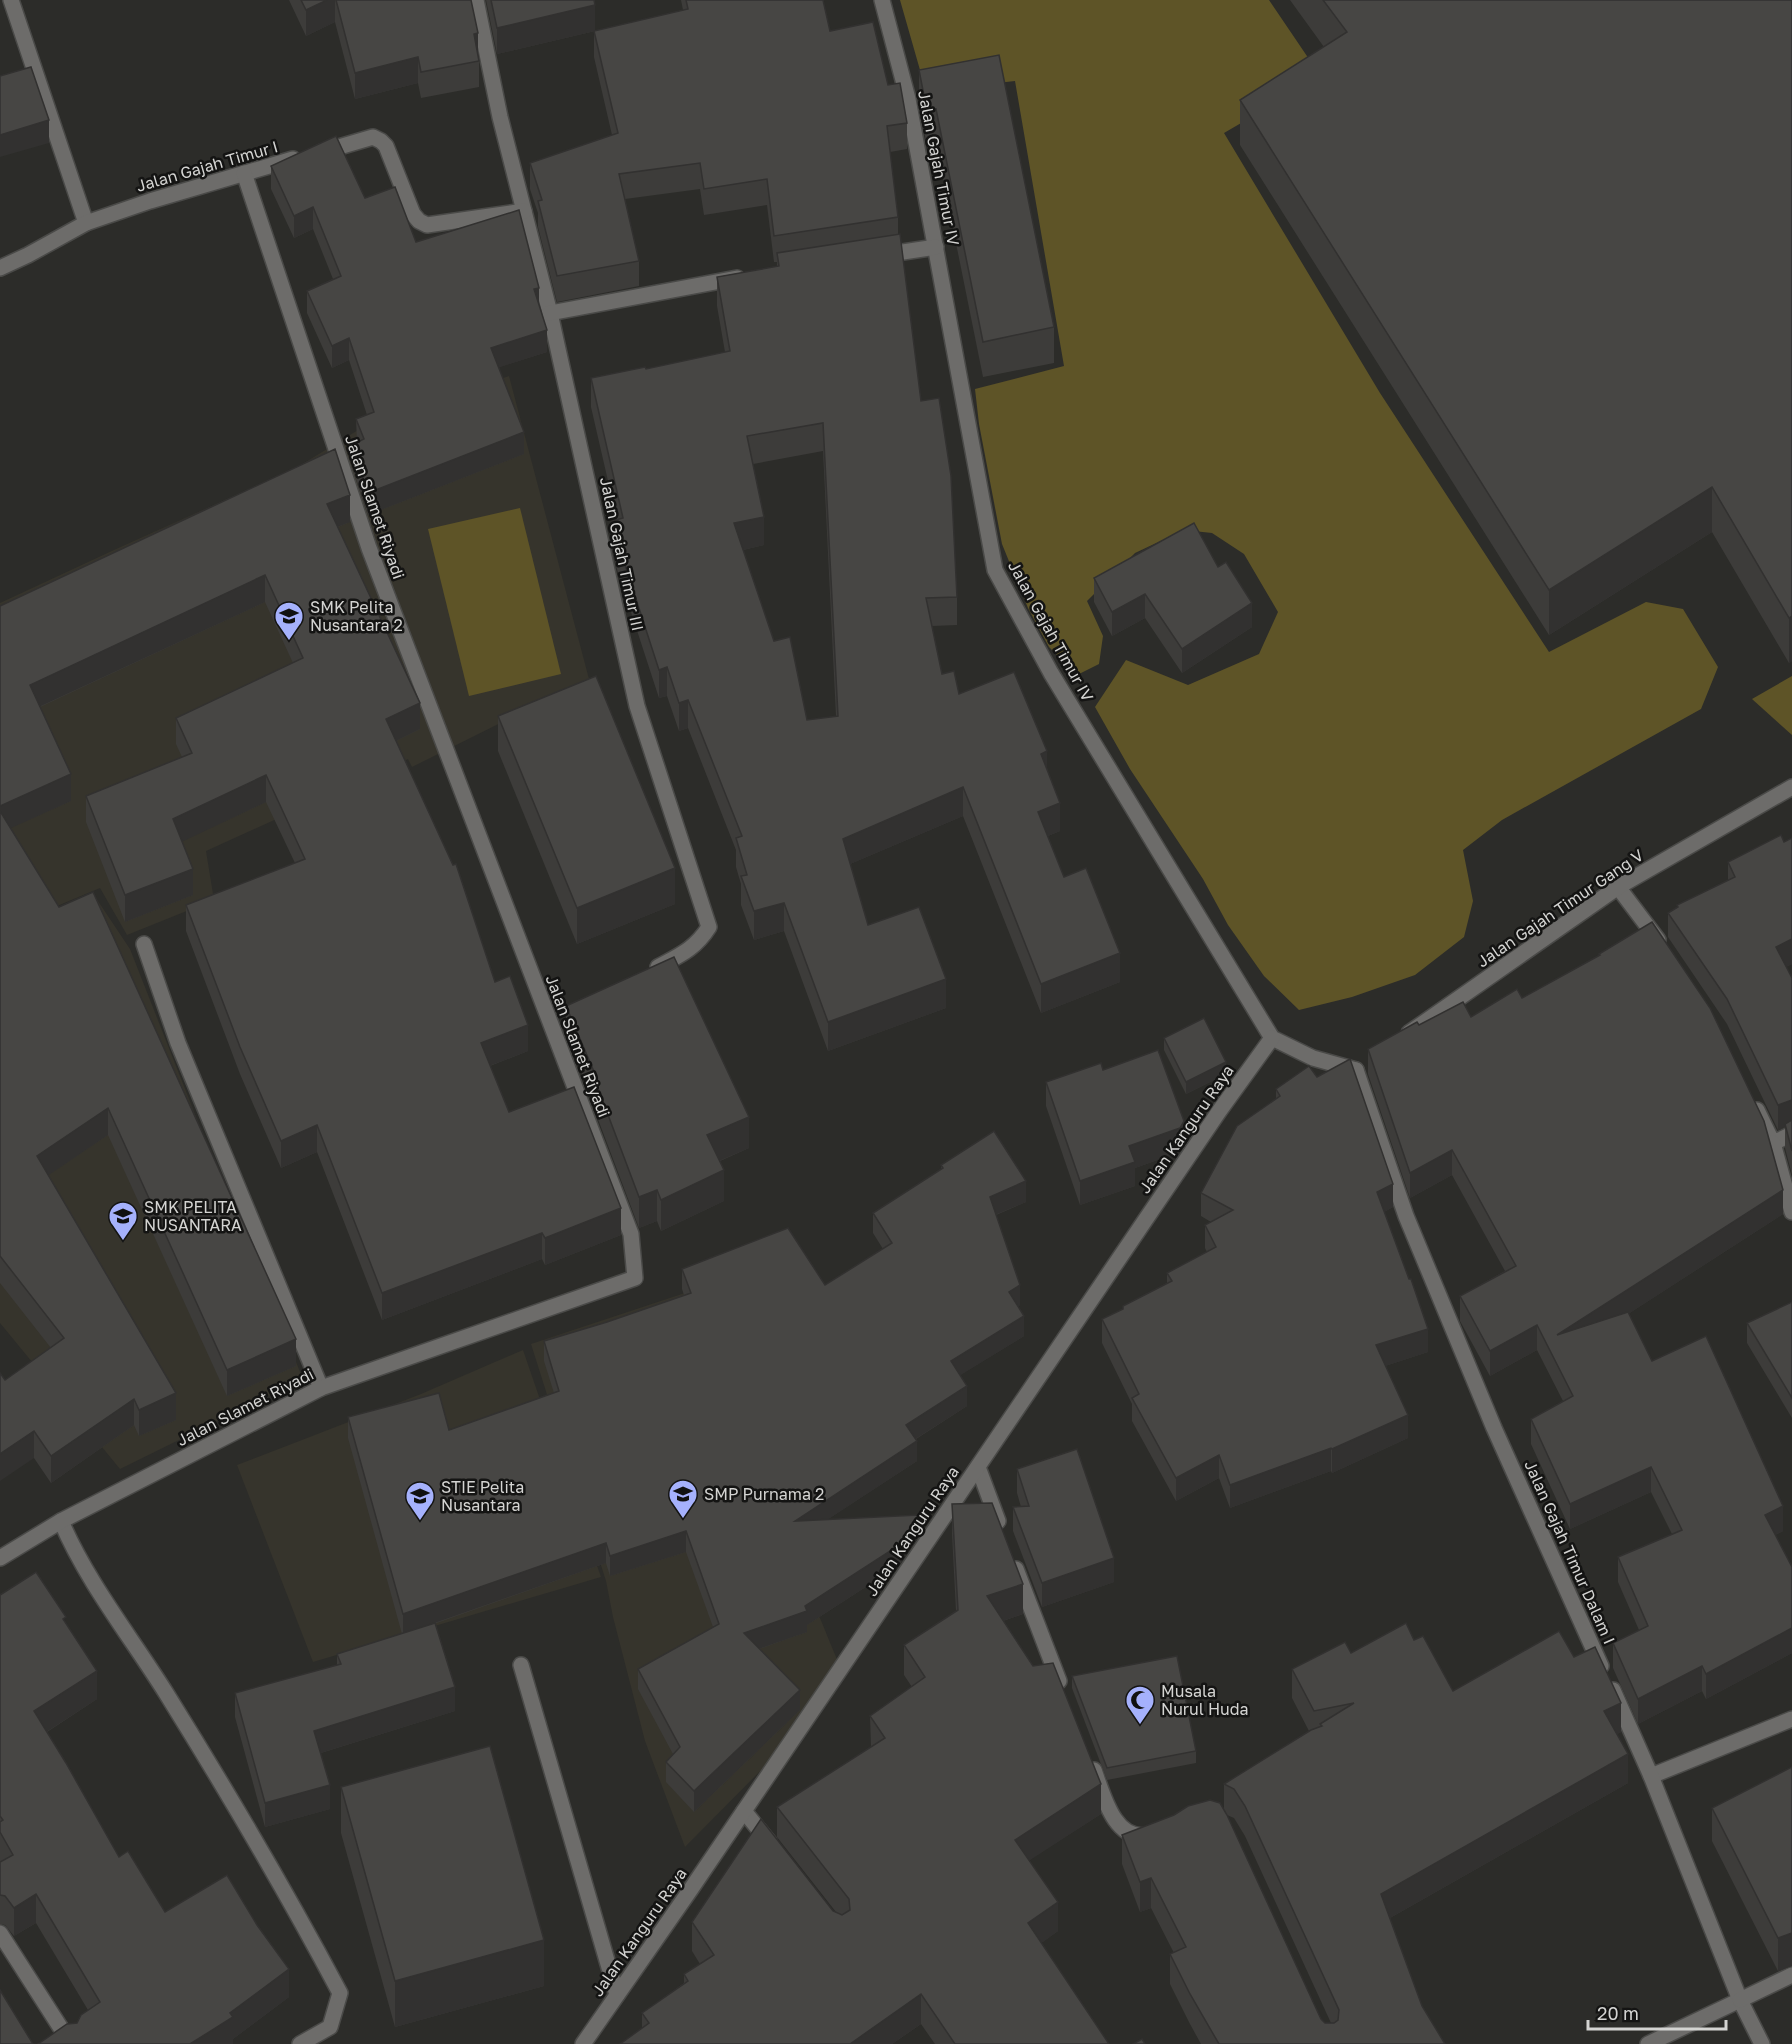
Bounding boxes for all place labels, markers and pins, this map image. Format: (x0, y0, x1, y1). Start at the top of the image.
place label: SMK Pelita Nusantara 2 (310, 597, 403, 635)
school or university icon: SMK Pelita Nusantara 2 (273, 600, 305, 642)
place label: SMK PELITA NUSANTARA (144, 1197, 242, 1235)
school or university icon: SMK PELITA NUSANTARA (107, 1200, 139, 1242)
place label: STIE Pelita Nusantara (441, 1477, 524, 1515)
school or university icon: SMP Purnama 2 (667, 1478, 699, 1520)
school or university icon: STIE Pelita Nusantara (404, 1480, 436, 1522)
place label: SMP Purnama 2 (704, 1484, 824, 1504)
place label: Musala Nurul Huda (1161, 1681, 1249, 1719)
mosque icon: Musala Nurul Huda (1124, 1684, 1156, 1726)

